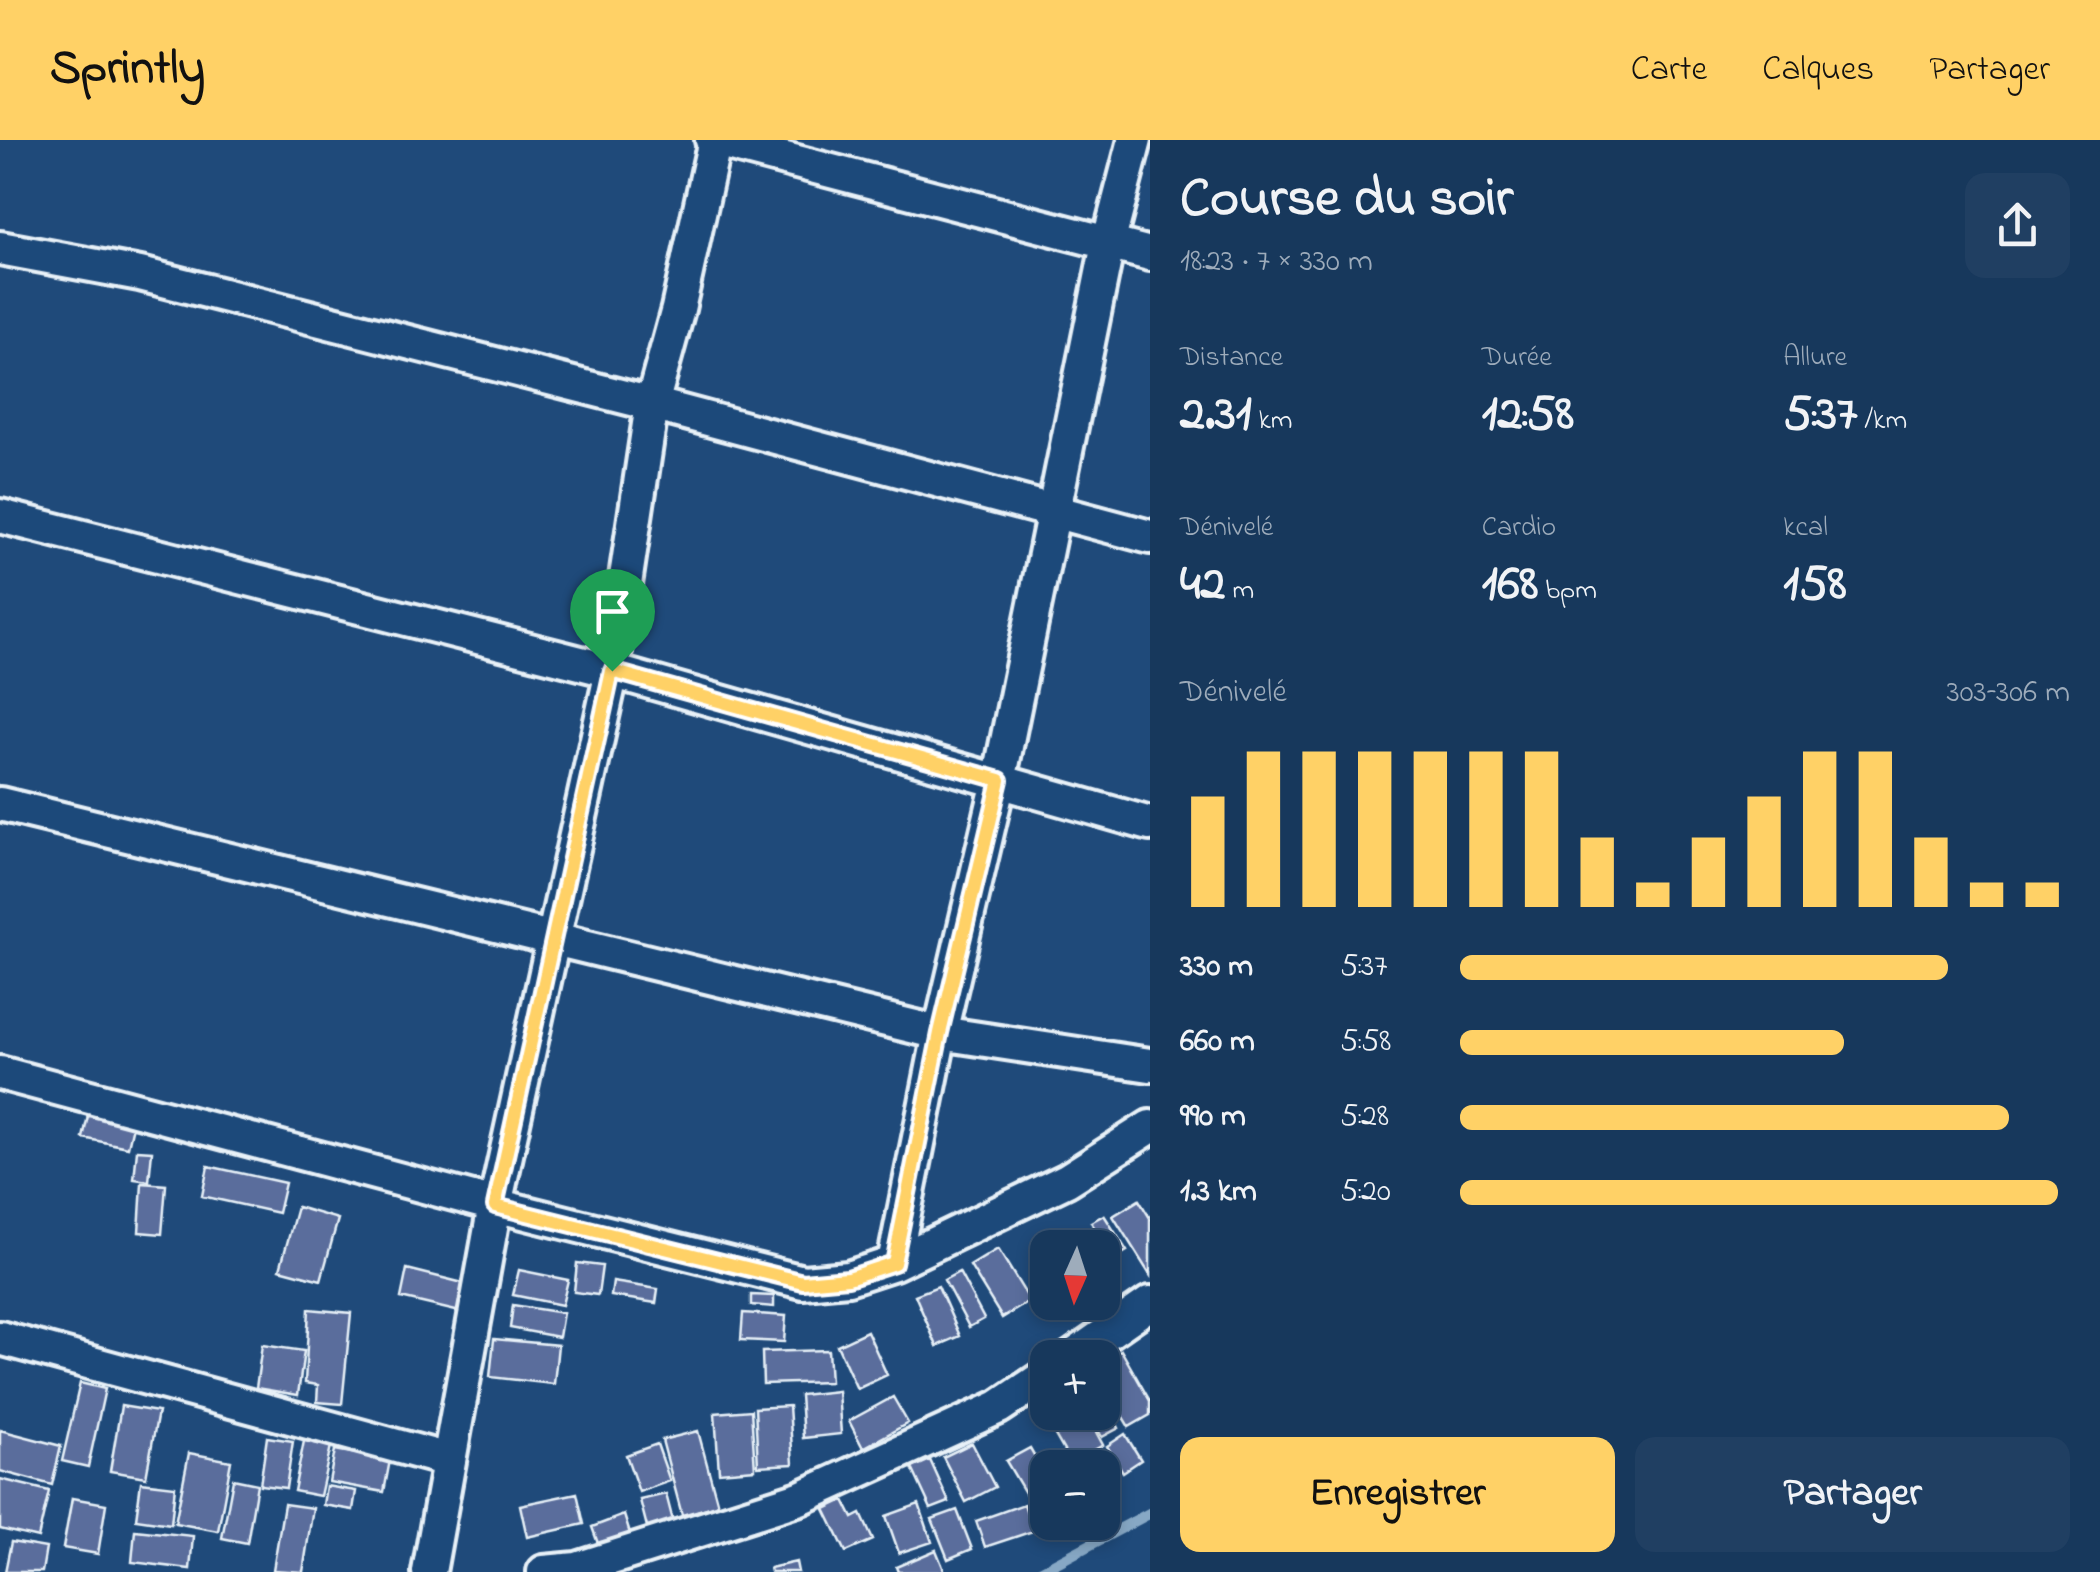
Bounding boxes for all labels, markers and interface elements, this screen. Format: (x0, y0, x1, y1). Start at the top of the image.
text: Sprintly (50, 35, 205, 105)
text: Carte (1631, 45, 1707, 96)
text: Calques (1762, 45, 1874, 96)
text: Partager (1929, 45, 2050, 96)
text: Course du soir (1180, 161, 1513, 241)
button: share (1965, 173, 2070, 278)
text: 18:23 · 7 × 330 m (1180, 239, 1373, 286)
text: Distance (1180, 338, 1283, 379)
text: Durée (1482, 338, 1552, 379)
text: Allure (1783, 338, 1847, 379)
text: 2.31 (1180, 379, 1252, 452)
text: 12:58 (1482, 379, 1574, 452)
text: 5:37 (1783, 379, 1857, 452)
text: km (1252, 401, 1293, 442)
text: /km (1857, 401, 1907, 442)
text: Dénivelé (1180, 508, 1273, 549)
text: Cardio (1482, 508, 1556, 549)
text: kcal (1783, 508, 1828, 549)
text: 42 (1180, 549, 1225, 622)
text: 168 (1482, 549, 1538, 622)
text: 158 (1783, 549, 1847, 622)
pin (570, 569, 655, 672)
text: m (1225, 571, 1254, 612)
text: bpm (1538, 571, 1597, 612)
icon: arrive (585, 584, 640, 639)
text: Dénivelé (1180, 670, 1287, 717)
text: 303–306 m (1947, 670, 2070, 717)
text: 330 m (1180, 944, 1253, 991)
text: 5:37 (1340, 944, 1387, 991)
text: 660 m (1180, 1019, 1255, 1066)
text: 5:58 (1340, 1019, 1391, 1066)
text: 990 m (1180, 1094, 1246, 1141)
text: 5:28 (1340, 1094, 1389, 1141)
text: 1.3 km (1180, 1169, 1257, 1216)
text: 5:20 (1340, 1169, 1391, 1216)
north arrow (1030, 1230, 1120, 1320)
map controls (1030, 1230, 1120, 1540)
button: + (1030, 1340, 1120, 1430)
button: Enregistrer (1180, 1437, 1615, 1552)
button: Partager (1635, 1437, 2070, 1552)
button: − (1030, 1450, 1120, 1540)

